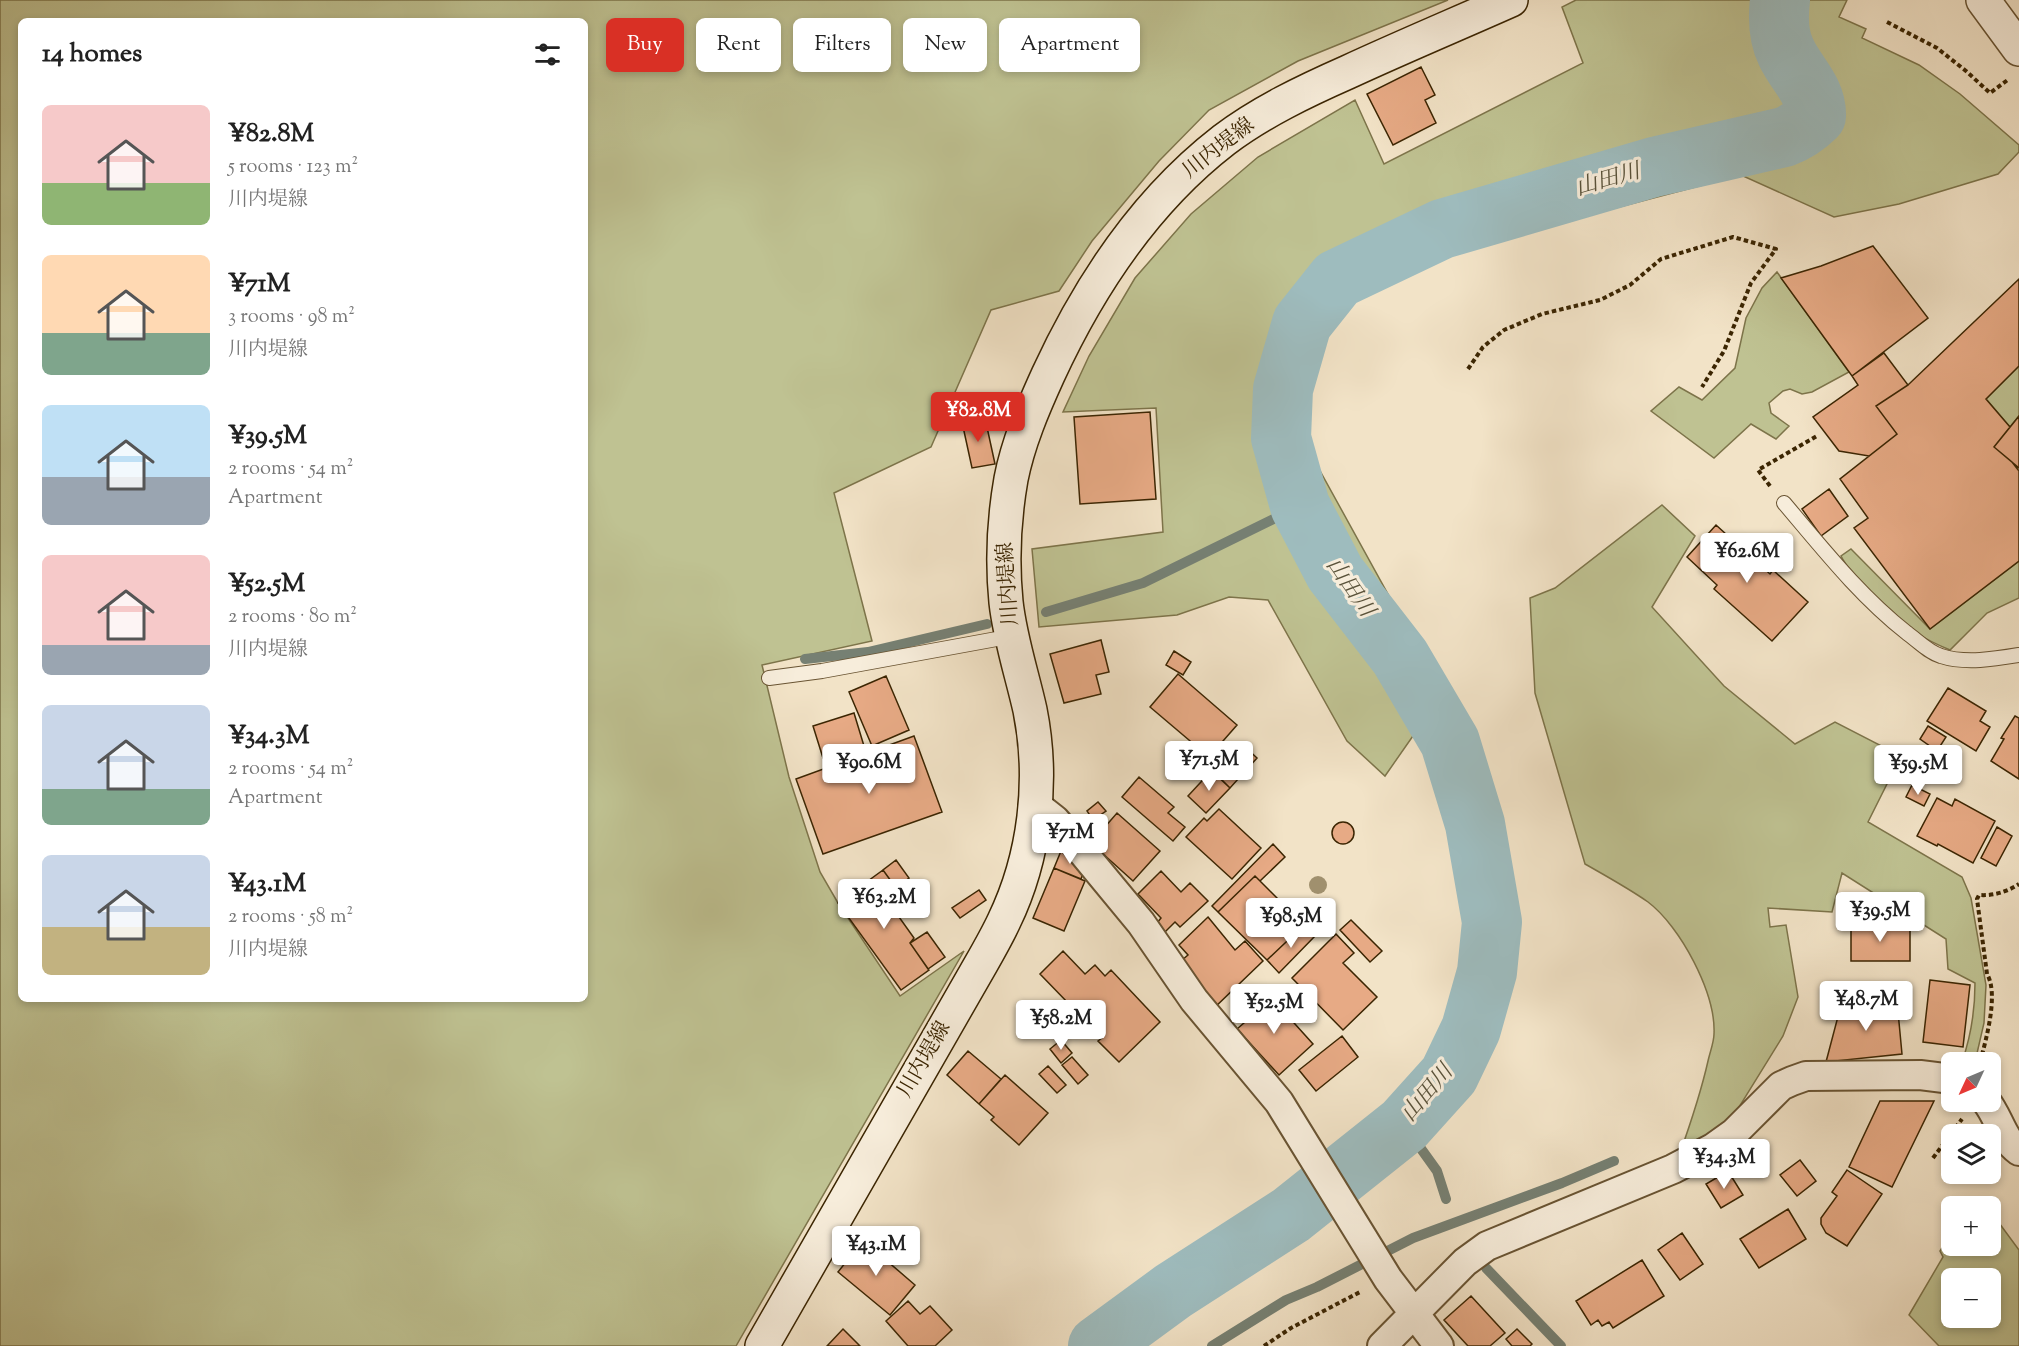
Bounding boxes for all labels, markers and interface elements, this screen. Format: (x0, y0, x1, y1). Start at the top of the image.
chip: Buy (606, 18, 684, 72)
chip: Rent (696, 18, 781, 72)
chip: Filters (793, 18, 891, 72)
chip: New (903, 18, 987, 72)
chip: Apartment (999, 18, 1140, 72)
text: 14 homes (42, 36, 142, 73)
icon: filters (531, 38, 564, 71)
street label: 川内堤線 (1177, 111, 1261, 187)
text: ¥82.8M (228, 116, 314, 153)
icon: home (90, 129, 162, 201)
text: 5 rooms · 123 m² (228, 153, 358, 182)
water label: 山田川 (1572, 156, 1646, 205)
text: 川内堤線 (228, 186, 308, 215)
text: ¥71M (228, 266, 291, 303)
icon: home (90, 279, 162, 351)
text: 3 rooms · 98 m² (228, 303, 355, 332)
text: 川内堤線 (228, 336, 308, 365)
pin: ¥82.8M (929, 392, 1027, 443)
text: ¥82.8M (945, 397, 1011, 426)
text: ¥39.5M (228, 418, 307, 455)
icon: home (90, 429, 162, 501)
text: 2 rooms · 54 m² (228, 455, 353, 484)
text: Apartment (228, 484, 323, 513)
pin: ¥62.6M (1698, 533, 1796, 584)
text: ¥62.6M (1714, 538, 1780, 567)
street label: 川内堤線 (991, 541, 1027, 627)
water label: 山田川 (1317, 552, 1382, 626)
text: ¥52.5M (228, 566, 305, 603)
icon: home (90, 579, 162, 651)
text: 2 rooms · 80 m² (228, 603, 357, 632)
text: 川内堤線 (228, 636, 308, 665)
text: ¥34.3M (228, 718, 309, 755)
icon: home (90, 729, 162, 801)
pin: ¥71.5M (1160, 741, 1258, 792)
pin: ¥90.6M (820, 744, 918, 795)
pin: ¥59.5M (1869, 745, 1967, 796)
text: ¥71.5M (1179, 746, 1239, 775)
text: ¥90.6M (836, 749, 902, 778)
text: ¥59.5M (1888, 750, 1948, 779)
text: 2 rooms · 54 m² (228, 755, 353, 784)
text: Apartment (228, 784, 323, 813)
pin: ¥71M (1034, 814, 1106, 865)
text: ¥71M (1046, 819, 1094, 848)
text: ¥43.1M (228, 866, 306, 903)
icon: home (90, 879, 162, 951)
pin: ¥63.2M (835, 879, 933, 930)
text: ¥63.2M (852, 884, 916, 913)
pin: ¥39.5M (1831, 892, 1929, 943)
text: ¥39.5M (1850, 897, 1910, 926)
pin: ¥98.5M (1242, 898, 1340, 949)
text: 2 rooms · 58 m² (228, 903, 353, 932)
text: ¥98.5M (1260, 903, 1322, 932)
text: 川内堤線 (228, 936, 308, 965)
pin: ¥48.7M (1817, 981, 1915, 1032)
pin: ¥52.5M (1225, 984, 1323, 1035)
text: ¥48.7M (1834, 986, 1898, 1015)
text: ¥52.5M (1244, 989, 1304, 1018)
pin: ¥58.2M (1012, 1000, 1110, 1051)
text: ¥58.2M (1030, 1005, 1092, 1034)
street label: 川内堤線 (891, 1016, 959, 1104)
north arrow (1941, 1052, 2001, 1112)
map controls (1941, 1052, 2001, 1328)
water label: 山田川 (1395, 1057, 1463, 1130)
button: layers (1941, 1124, 2001, 1184)
pin: ¥34.3M (1675, 1139, 1773, 1190)
text: ¥34.3M (1693, 1144, 1755, 1173)
button: + (1941, 1196, 2001, 1256)
pin: ¥43.1M (827, 1226, 925, 1277)
text: ¥43.1M (846, 1231, 906, 1260)
button: − (1941, 1268, 2001, 1328)

